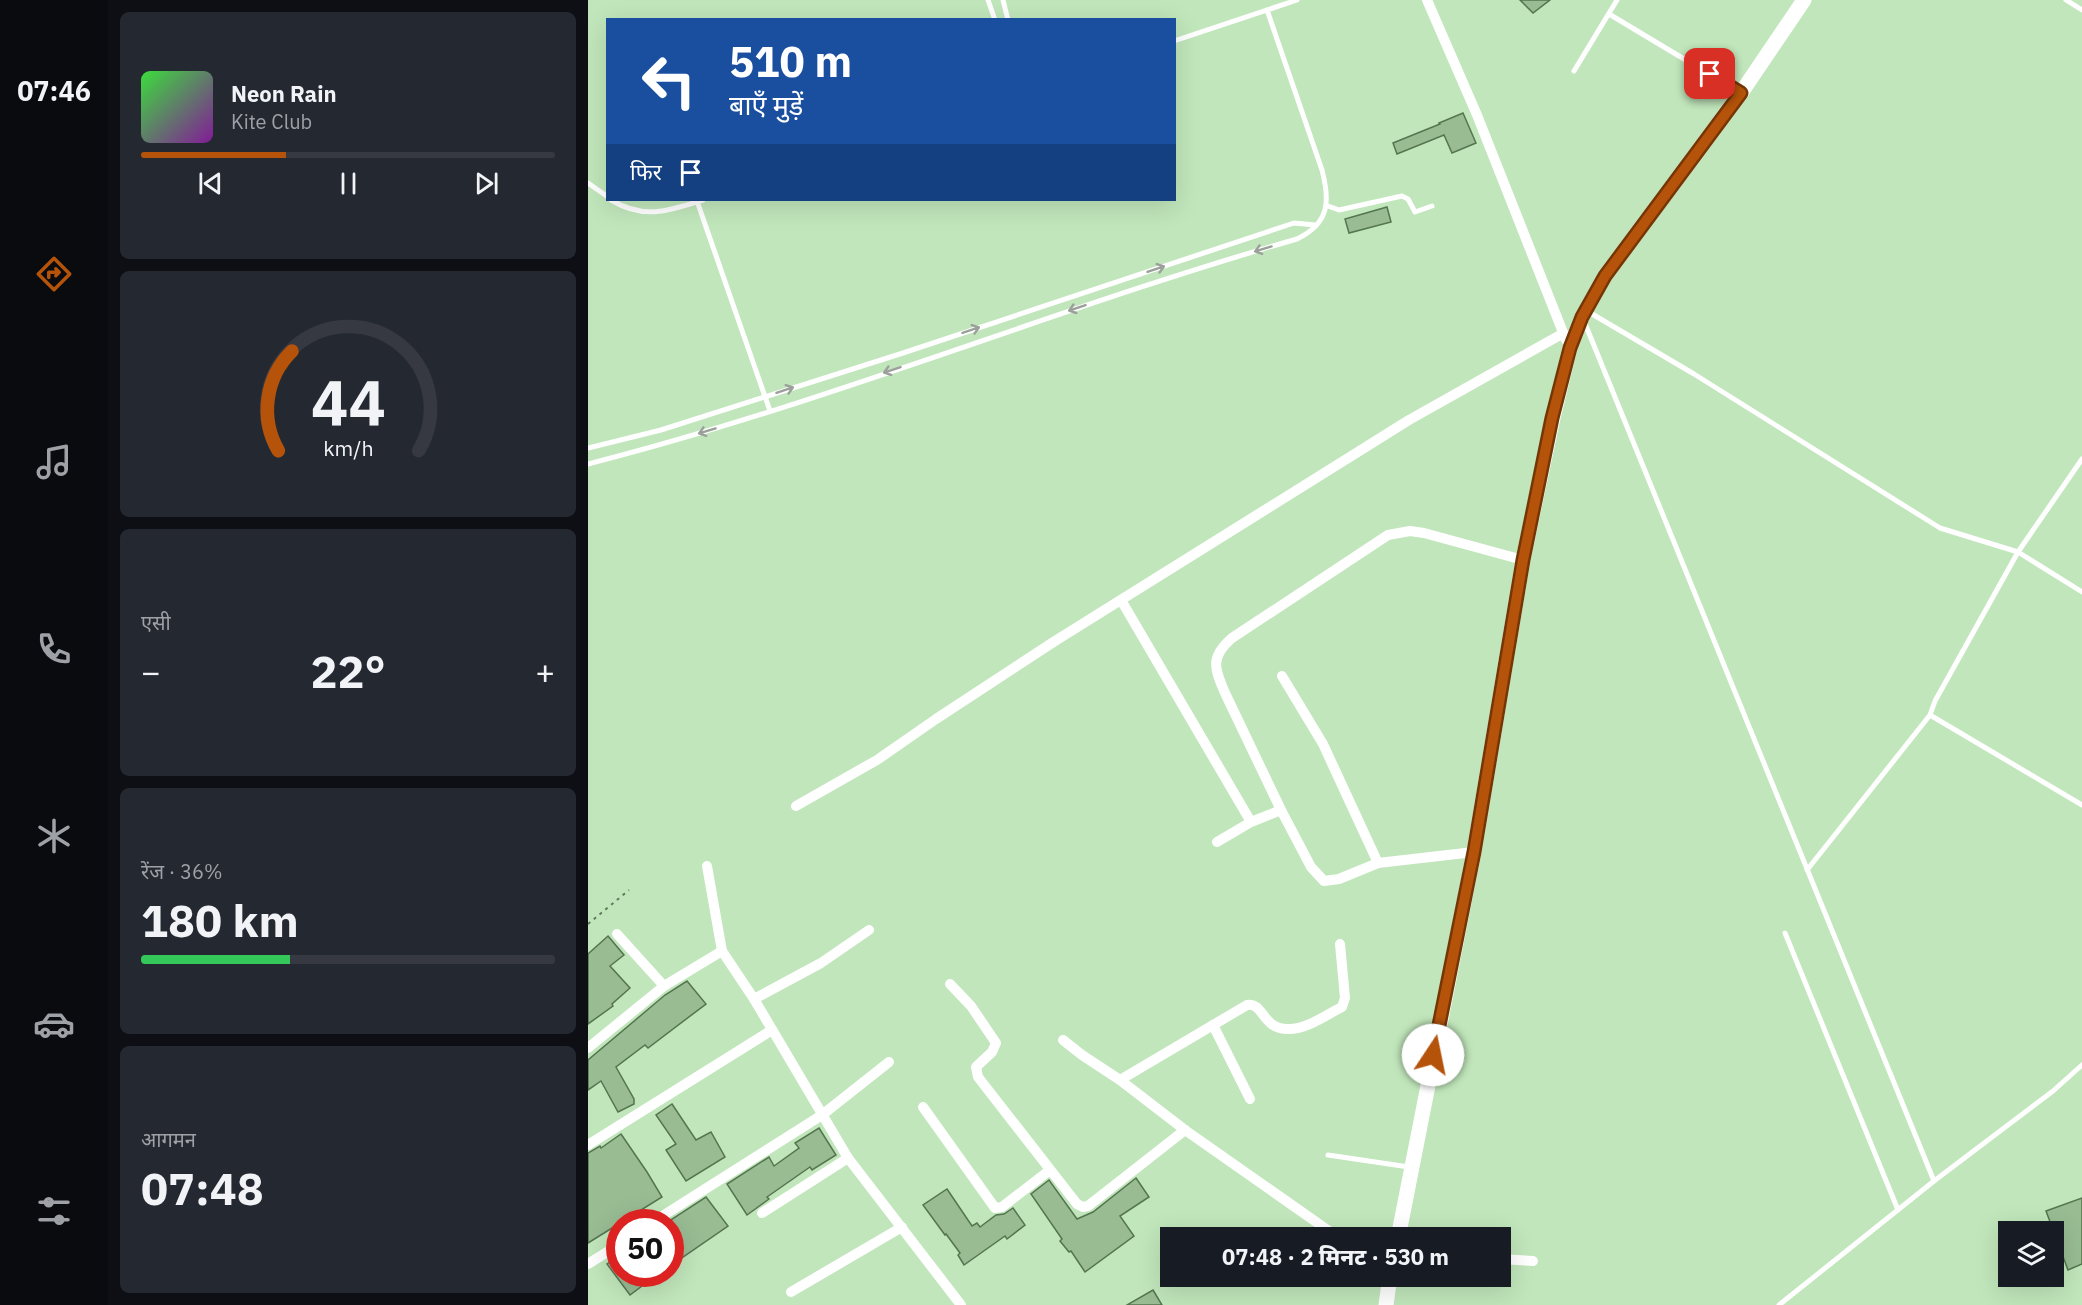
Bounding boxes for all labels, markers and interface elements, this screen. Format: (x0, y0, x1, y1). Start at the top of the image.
text: 510 m (729, 34, 852, 89)
icon: left (630, 42, 708, 120)
pin (1684, 48, 1735, 99)
icon: arrive (1693, 57, 1726, 90)
text: 07:46 (17, 73, 91, 108)
text: Neon Rain (231, 79, 337, 108)
text: बाएँ मुड़ें (729, 87, 803, 122)
text: Kite Club (231, 108, 312, 135)
icon: arrive (674, 156, 707, 189)
text: फिर (630, 157, 662, 186)
icon: previous (194, 167, 227, 200)
icon: pause (332, 167, 365, 200)
icon: next (470, 167, 503, 200)
one-way arrow (1254, 244, 1273, 255)
icon: directions (33, 253, 75, 295)
one-way arrow (1146, 262, 1165, 273)
one-way arrow (1068, 304, 1087, 315)
one-way arrow (961, 324, 980, 335)
text: 44 (311, 361, 385, 442)
one-way arrow (883, 366, 902, 377)
one-way arrow (775, 384, 794, 395)
one-way arrow (698, 426, 717, 437)
text: km/h (323, 434, 373, 462)
icon: music (33, 441, 75, 483)
text: एसी (141, 609, 171, 636)
icon: phone (33, 628, 75, 670)
text: 22° (310, 642, 386, 700)
text: − (141, 650, 161, 693)
text: + (535, 650, 555, 693)
icon: climate (33, 815, 75, 857)
text: रेंज · 36% (141, 858, 223, 885)
text: 180 km (141, 891, 299, 949)
icon: car (33, 1003, 75, 1045)
position arrow (1401, 1023, 1465, 1087)
text: आगमन (141, 1126, 196, 1153)
text: 07:48 (141, 1159, 264, 1217)
icon: filters (33, 1190, 75, 1232)
speed limit sign: 50 (606, 1209, 684, 1287)
map controls (1998, 1221, 2064, 1287)
button: layers (1998, 1221, 2064, 1287)
text: 07:48 · 2 मिनट · 530 m (1222, 1242, 1449, 1271)

